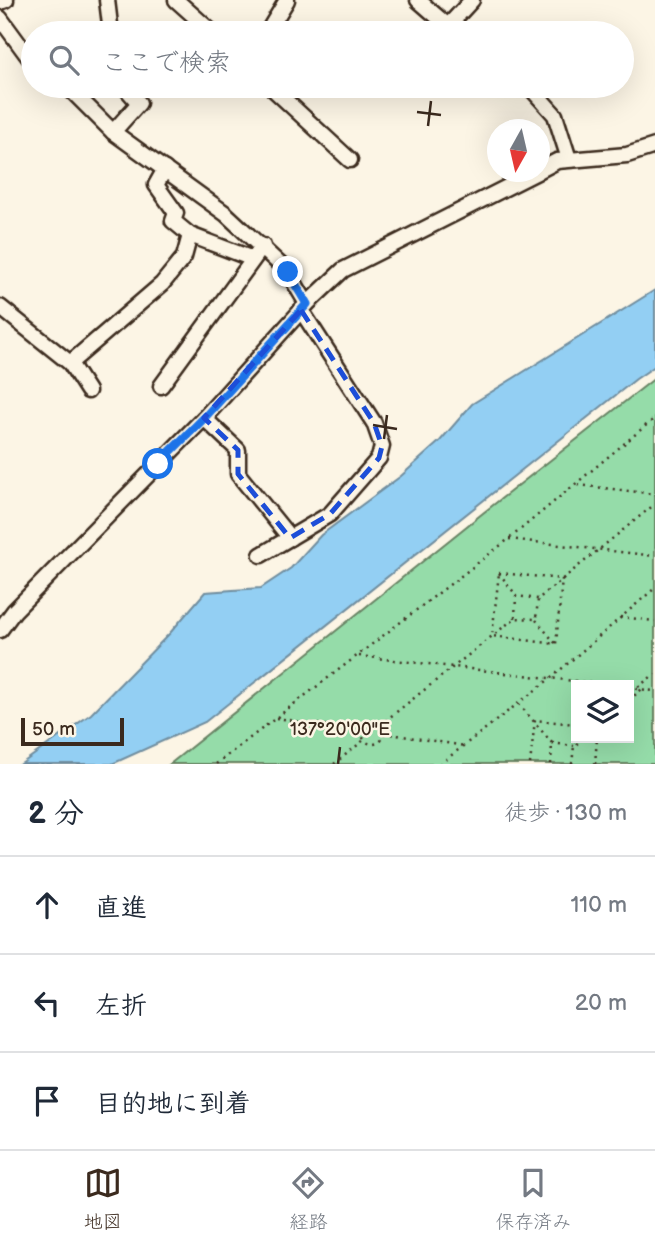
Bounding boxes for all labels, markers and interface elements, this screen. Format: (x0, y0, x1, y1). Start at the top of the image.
search box (21, 21, 634, 98)
icon: search (45, 41, 83, 79)
text: ここで検索 (101, 48, 231, 79)
north arrow (487, 119, 550, 182)
route end (272, 256, 303, 287)
route start (142, 448, 173, 479)
map controls (571, 680, 634, 743)
button: layers (571, 680, 634, 743)
scale bar (21, 715, 124, 747)
text: 50 m (32, 718, 75, 741)
text: 137°20'00"E (290, 719, 390, 740)
text: 2 分 (28, 796, 84, 832)
text: 徒歩 · 130 m (504, 799, 627, 827)
icon: ahead (28, 886, 66, 924)
text: 110 m (570, 891, 627, 919)
text: 直進 (95, 893, 147, 924)
icon: left (28, 984, 66, 1022)
text: 20 m (575, 989, 627, 1017)
text: 左折 (95, 991, 147, 1022)
icon: arrive (28, 1082, 66, 1120)
text: 目的地に到着 (95, 1089, 251, 1120)
tab: 地図 (84, 1164, 122, 1234)
tab: 経路 (289, 1164, 327, 1234)
tab: 保存済み (495, 1164, 571, 1234)

